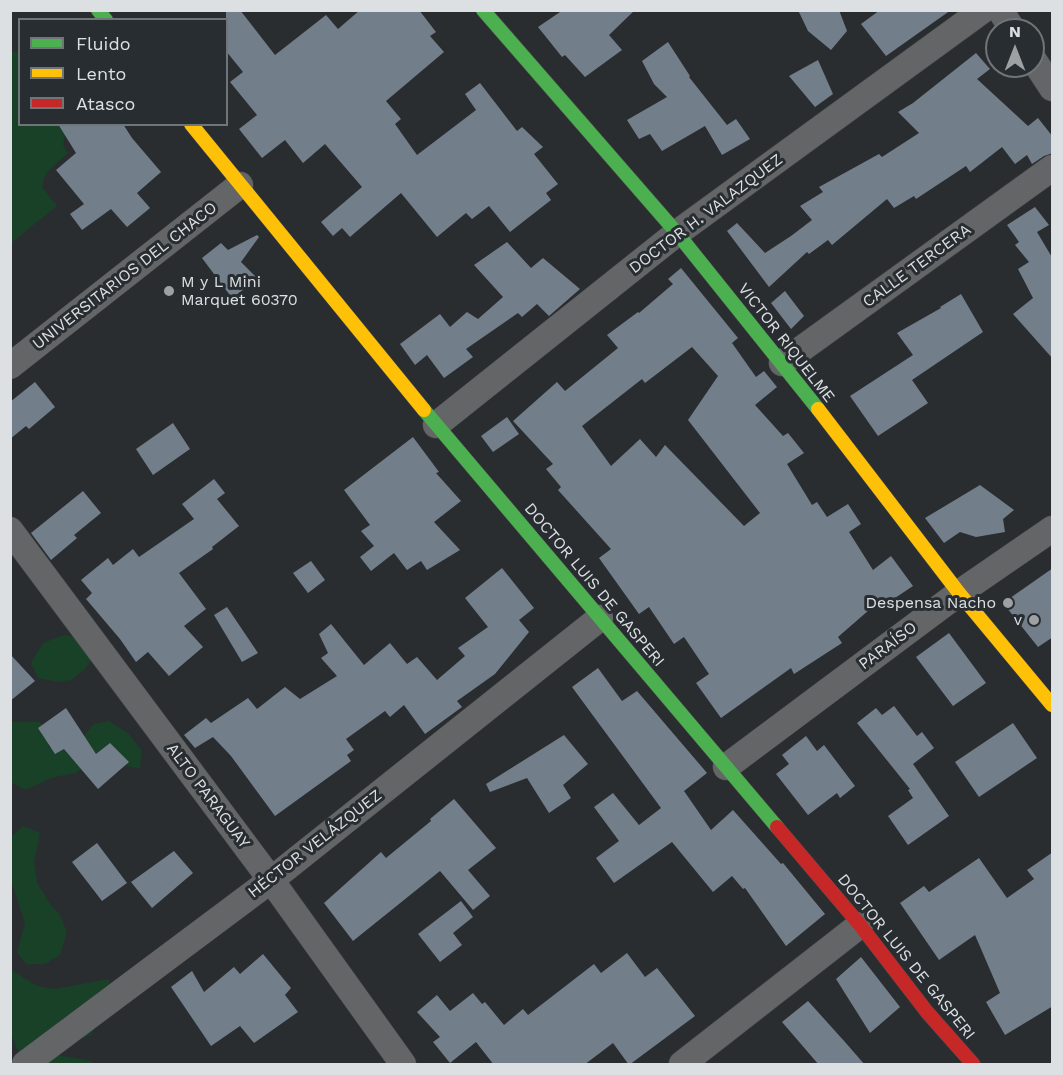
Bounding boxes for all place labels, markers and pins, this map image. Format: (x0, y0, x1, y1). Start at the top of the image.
place label: M y L Mini Marquet 60370 (181, 272, 298, 310)
marker: M y L Mini Marquet 60370 (162, 284, 176, 298)
place label: Despensa Nacho (866, 593, 996, 613)
marker: Despensa Nacho (1001, 596, 1015, 610)
place label: v (1014, 610, 1022, 630)
marker: v (1027, 613, 1041, 627)

